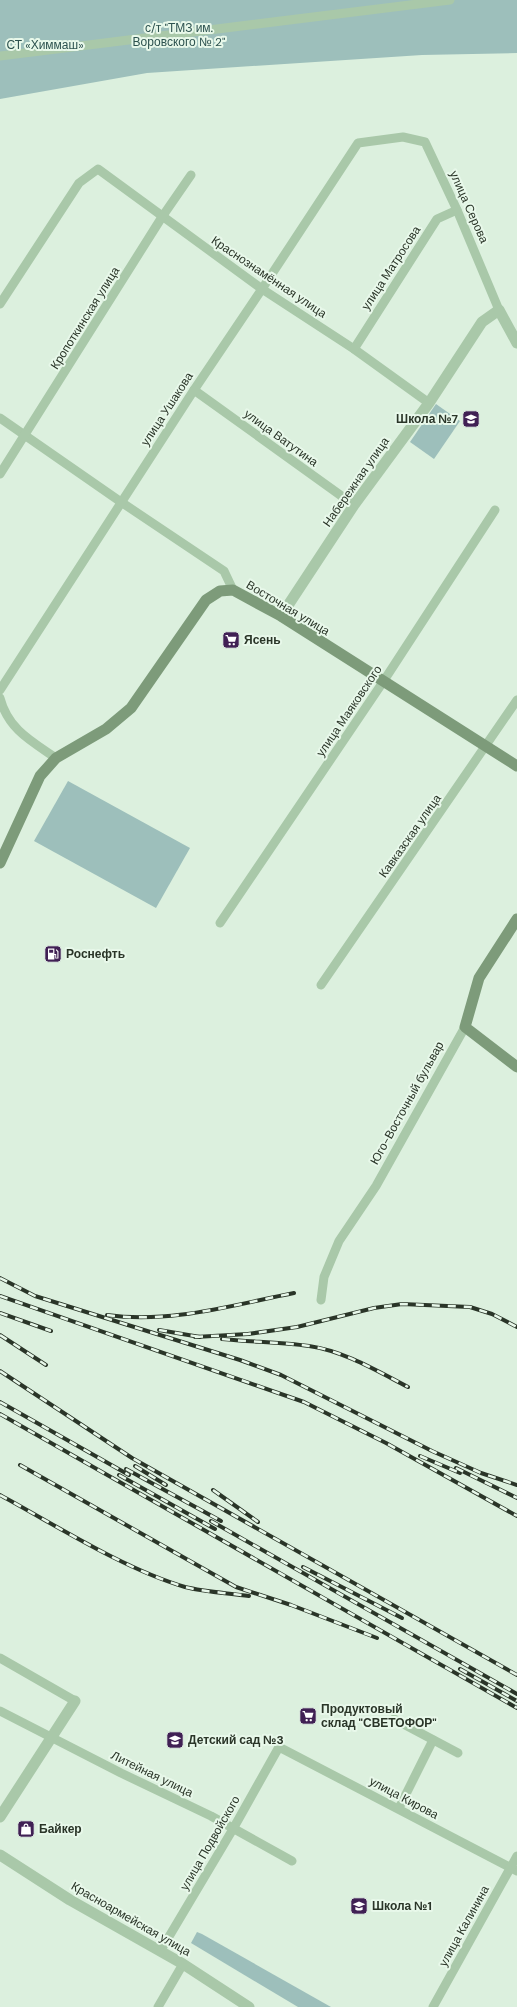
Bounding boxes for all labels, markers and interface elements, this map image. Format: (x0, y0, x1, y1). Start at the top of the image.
park label: с/т "ТМЗ им. Воровского № 2" (133, 20, 226, 50)
park label: СТ «Химмаш» (6, 37, 84, 53)
street label: улица Серова (446, 168, 492, 246)
street label: улица Матросова (358, 223, 424, 313)
street label: Краснознамённая улица (208, 232, 330, 322)
street label: Кропоткинская улица (47, 263, 123, 372)
street label: улица Ушакова (137, 369, 197, 449)
street label: улица Ватутина (241, 406, 321, 470)
school or university icon: Школа №7 (461, 409, 481, 429)
place label: Школа №7 (396, 411, 459, 427)
street label: Набережная улица (319, 434, 393, 530)
street label: Восточная улица (243, 577, 333, 639)
supermarket icon: Ясень (221, 630, 241, 650)
place label: Ясень (244, 632, 281, 648)
street label: улица Маяковского (313, 662, 386, 760)
street label: Кавказская улица (375, 791, 445, 881)
fuel station icon: Роснефть (43, 944, 63, 964)
place label: Роснефть (66, 946, 125, 962)
street label: Юго-Восточный бульвар (366, 1038, 448, 1167)
place label: Продуктовый склад "СВЕТОФОР" (321, 1701, 437, 1731)
supermarket icon: Продуктовый склад "СВЕТОФОР" (298, 1706, 318, 1726)
school or university icon: Детский сад №3 (165, 1730, 185, 1750)
place label: Детский сад №3 (188, 1732, 284, 1748)
street label: Литейная улица (108, 1747, 196, 1801)
street label: улица Кирова (367, 1773, 442, 1823)
street label: улица Подвойского (176, 1793, 244, 1893)
shop icon: Байкер (16, 1819, 36, 1839)
place label: Байкер (39, 1821, 82, 1837)
street label: Красноармейская улица (68, 1878, 194, 1960)
street label: улица Калинина (435, 1882, 493, 1969)
school or university icon: Школа №1 (349, 1896, 369, 1916)
place label: Школа №1 (372, 1898, 432, 1914)

